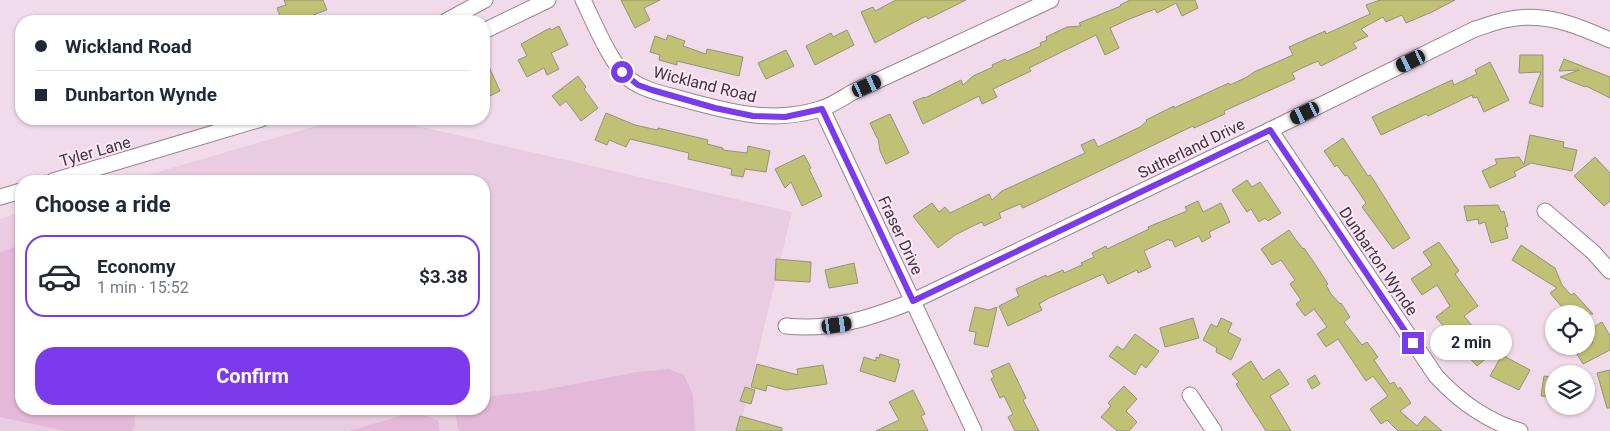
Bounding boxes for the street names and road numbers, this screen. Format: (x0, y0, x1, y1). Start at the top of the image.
street label: Wickland Road (651, 62, 758, 106)
street label: Sutherland Drive (1135, 114, 1248, 183)
street label: Tyler Lane (57, 132, 133, 171)
street label: Fraser Drive (874, 193, 927, 278)
street label: Dunbarton Wynde (1335, 203, 1422, 319)

